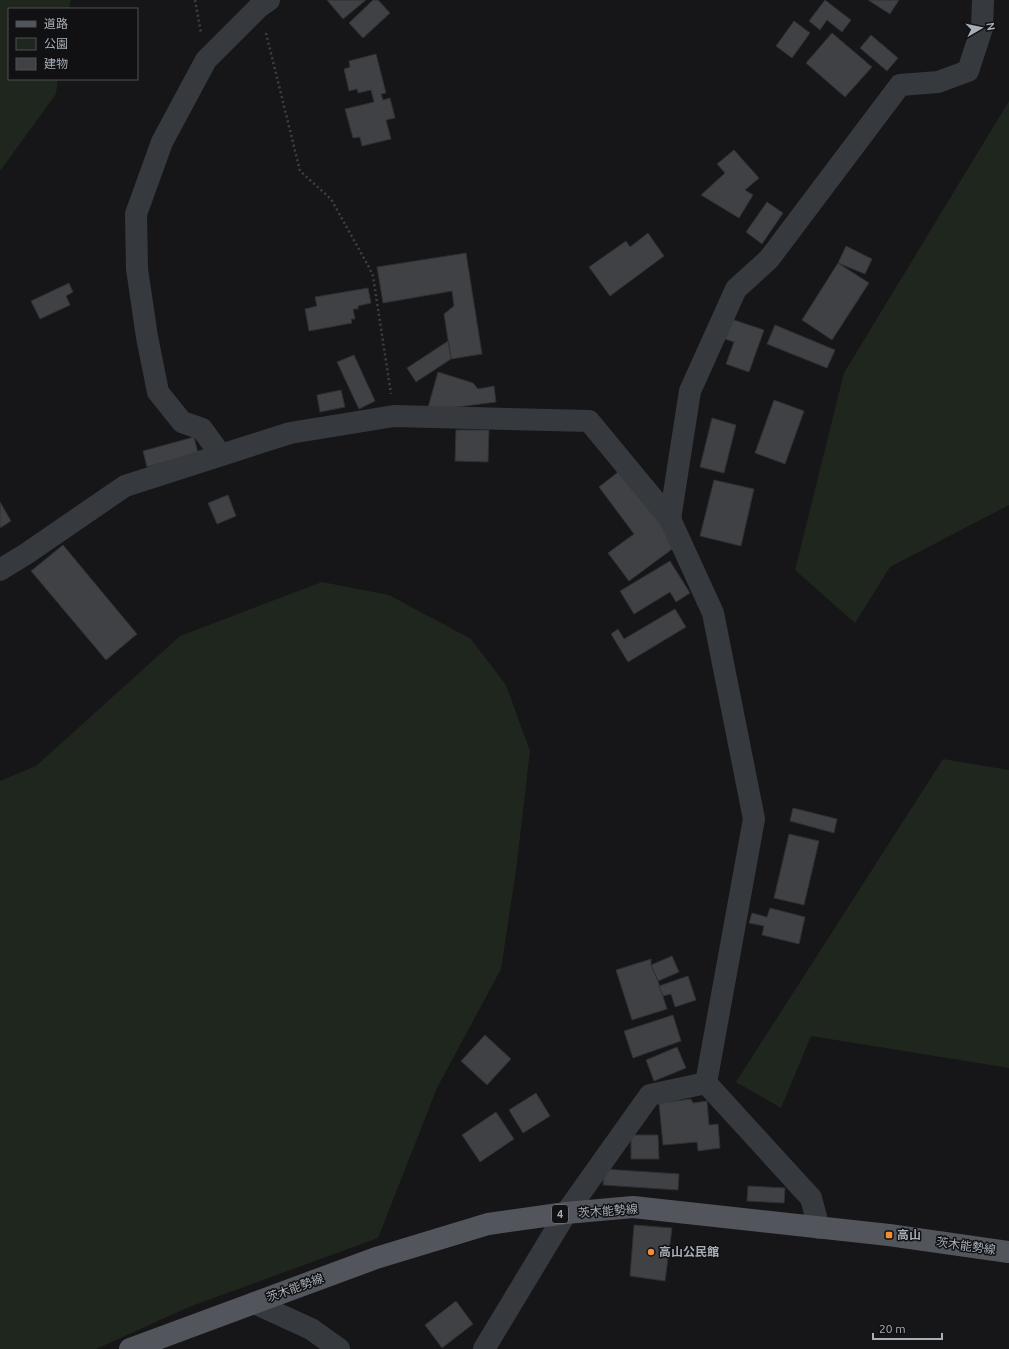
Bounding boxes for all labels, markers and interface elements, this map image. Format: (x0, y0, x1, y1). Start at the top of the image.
legend (8, 8, 138, 80)
north arrow (961, 8, 1001, 48)
text: 道路 (44, 17, 68, 30)
text: N (984, 21, 997, 31)
text: 公園 (44, 37, 68, 50)
text: 建物 (44, 57, 68, 70)
street label: 茨木能勢線 (578, 1202, 638, 1219)
road number: 4 (552, 1205, 568, 1223)
place label: 高山 (897, 1228, 921, 1241)
marker: 高山 (884, 1230, 894, 1240)
street label: 茨木能勢線 (935, 1235, 997, 1256)
place label: 高山公民館 (659, 1245, 719, 1258)
marker: 高山公民館 (646, 1247, 656, 1257)
street label: 茨木能勢線 (264, 1271, 325, 1304)
scale bar (873, 1315, 942, 1341)
text: 20 m (879, 1322, 906, 1335)

